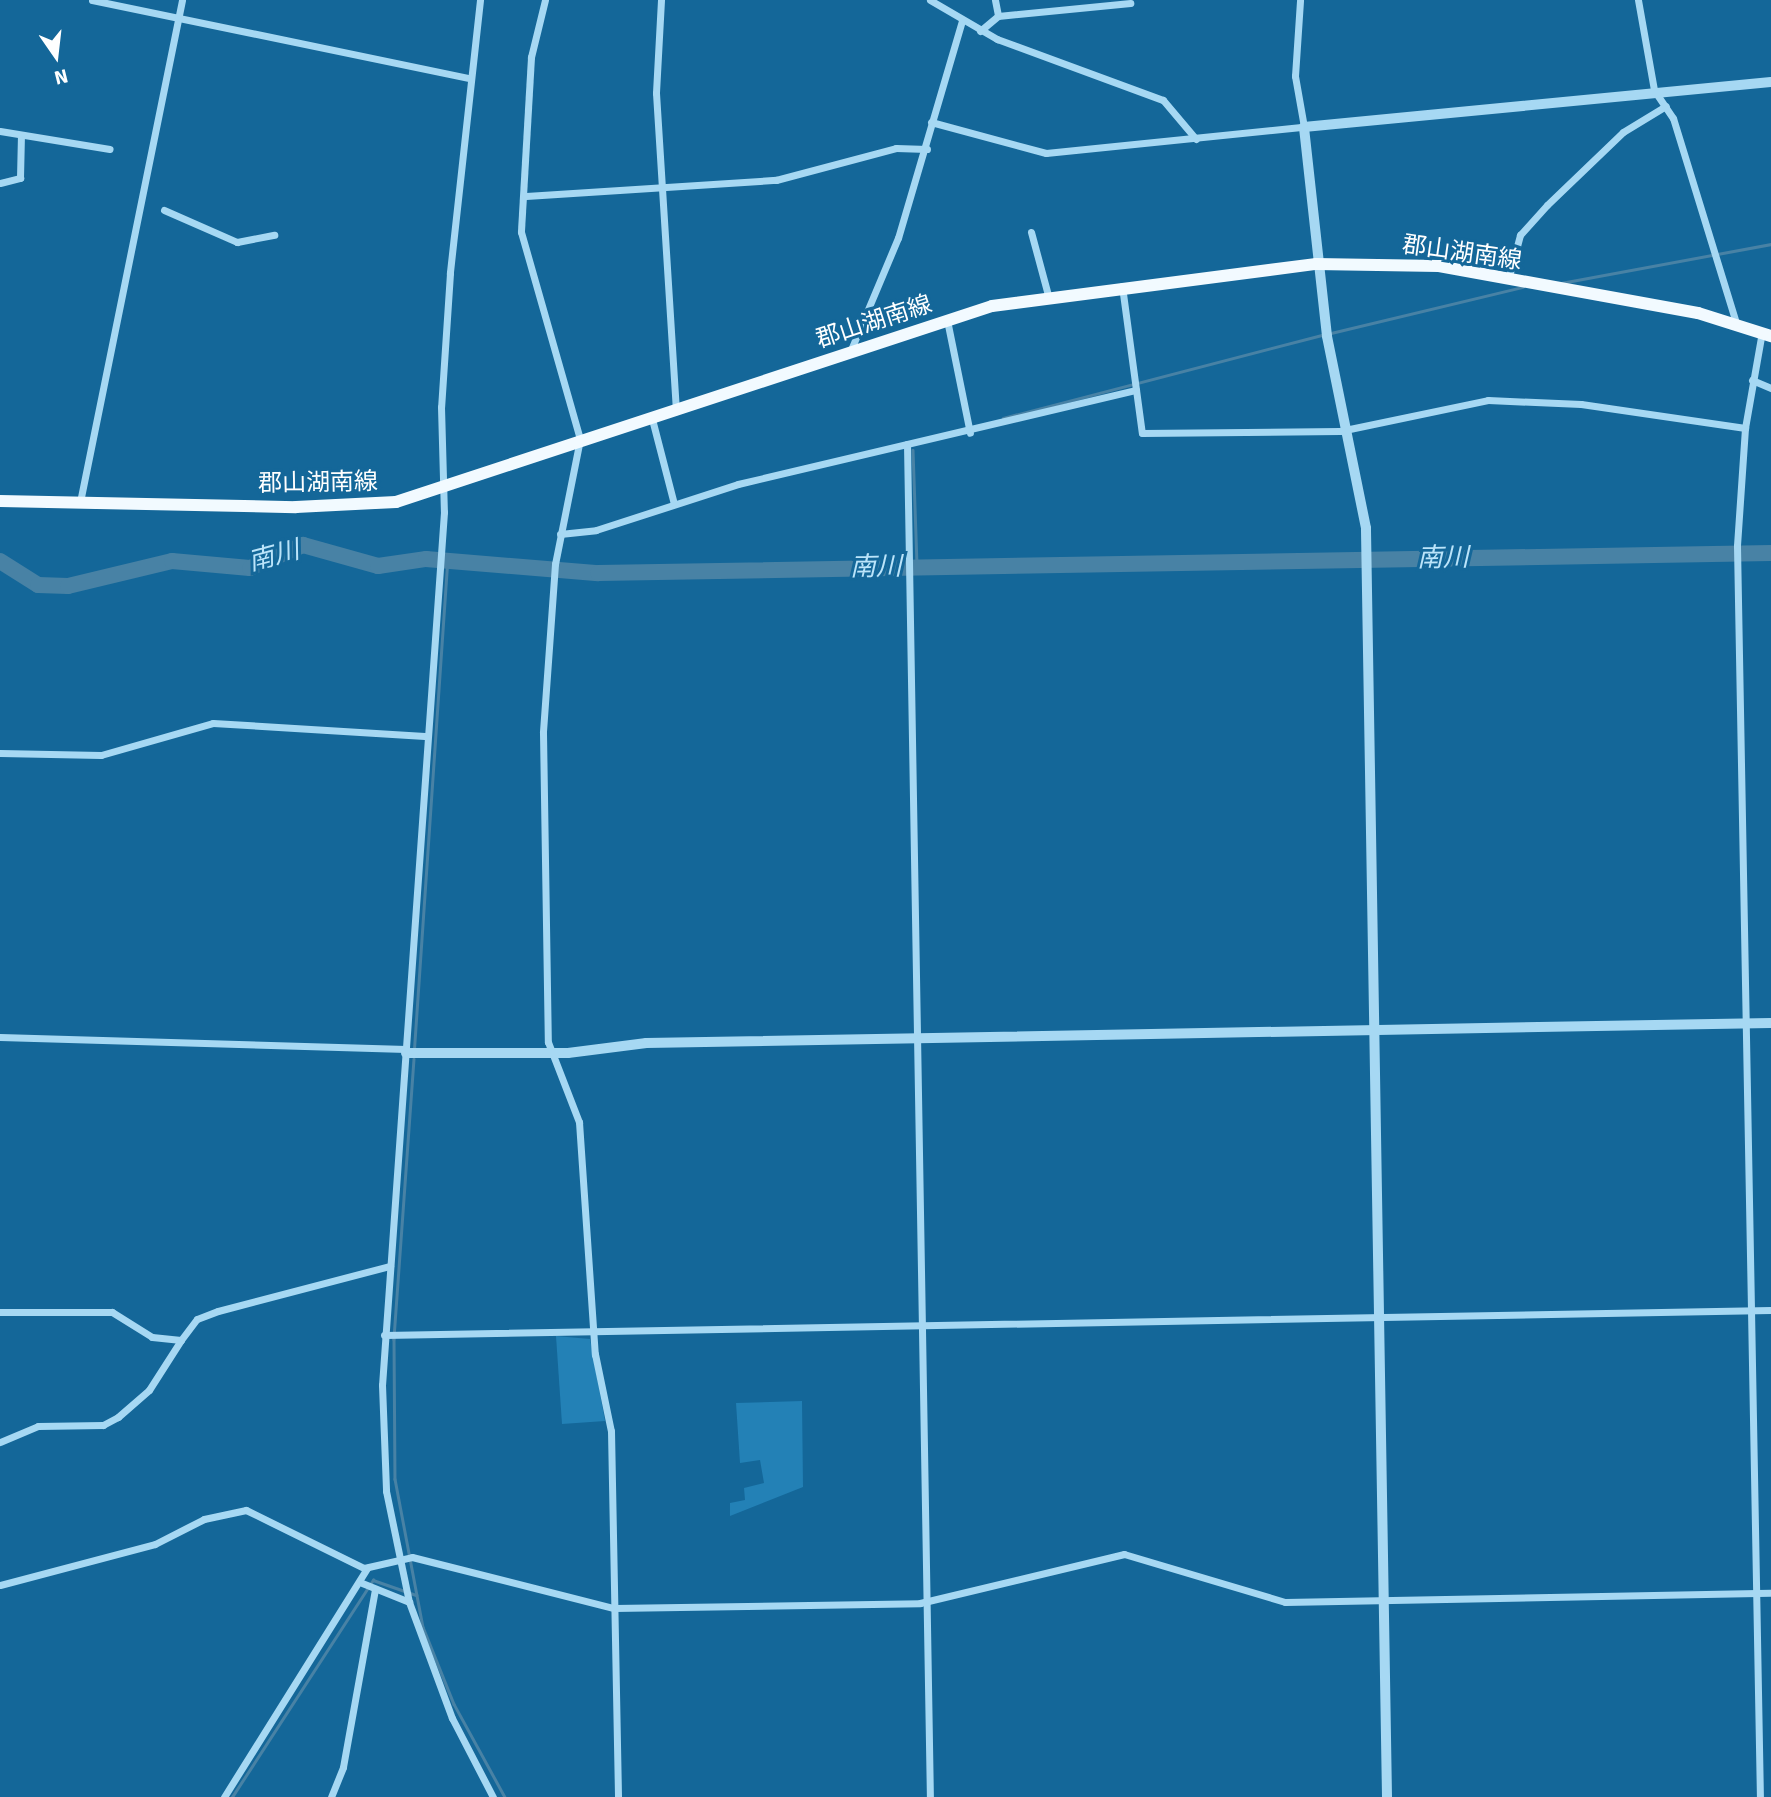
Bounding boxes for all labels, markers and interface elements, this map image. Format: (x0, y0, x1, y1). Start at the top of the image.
north arrow (21, 21, 91, 91)
text: N (52, 63, 70, 90)
street label: 郡山湖南線 (1401, 230, 1523, 276)
street label: 郡山湖南線 (812, 290, 936, 354)
street label: 郡山湖南線 (258, 468, 378, 498)
water label: 南川 (245, 535, 303, 579)
water label: 南川 (1417, 543, 1469, 575)
water label: 南川 (850, 552, 902, 584)

